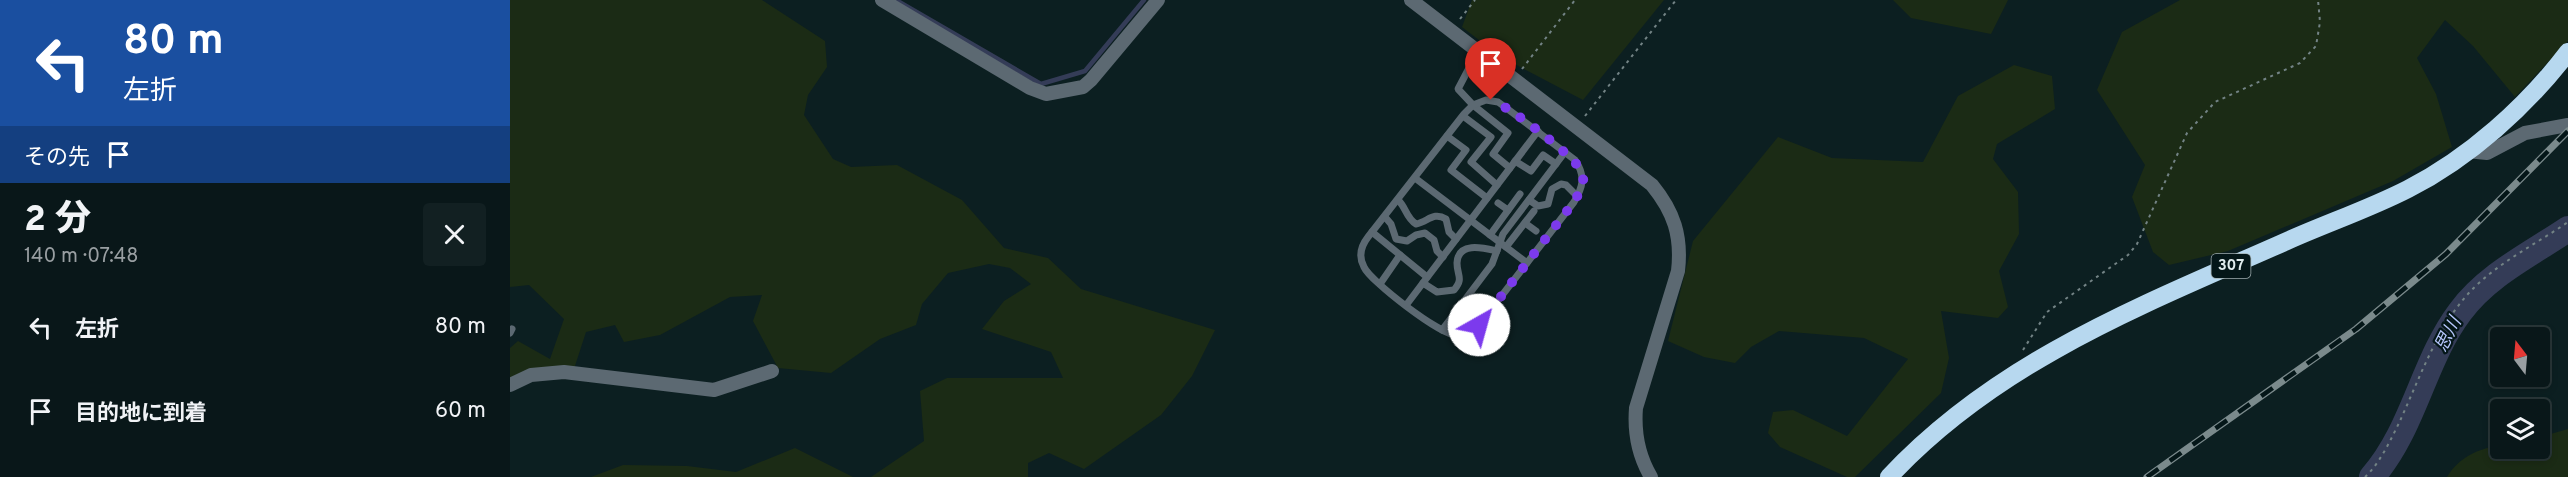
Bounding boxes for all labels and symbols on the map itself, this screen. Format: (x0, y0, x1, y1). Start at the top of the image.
pin (1465, 38, 1516, 100)
road number: 307 (2212, 254, 2250, 278)
position arrow (1447, 293, 1511, 357)
water label: 思川 (2431, 312, 2468, 356)
north arrow (2490, 327, 2550, 387)

